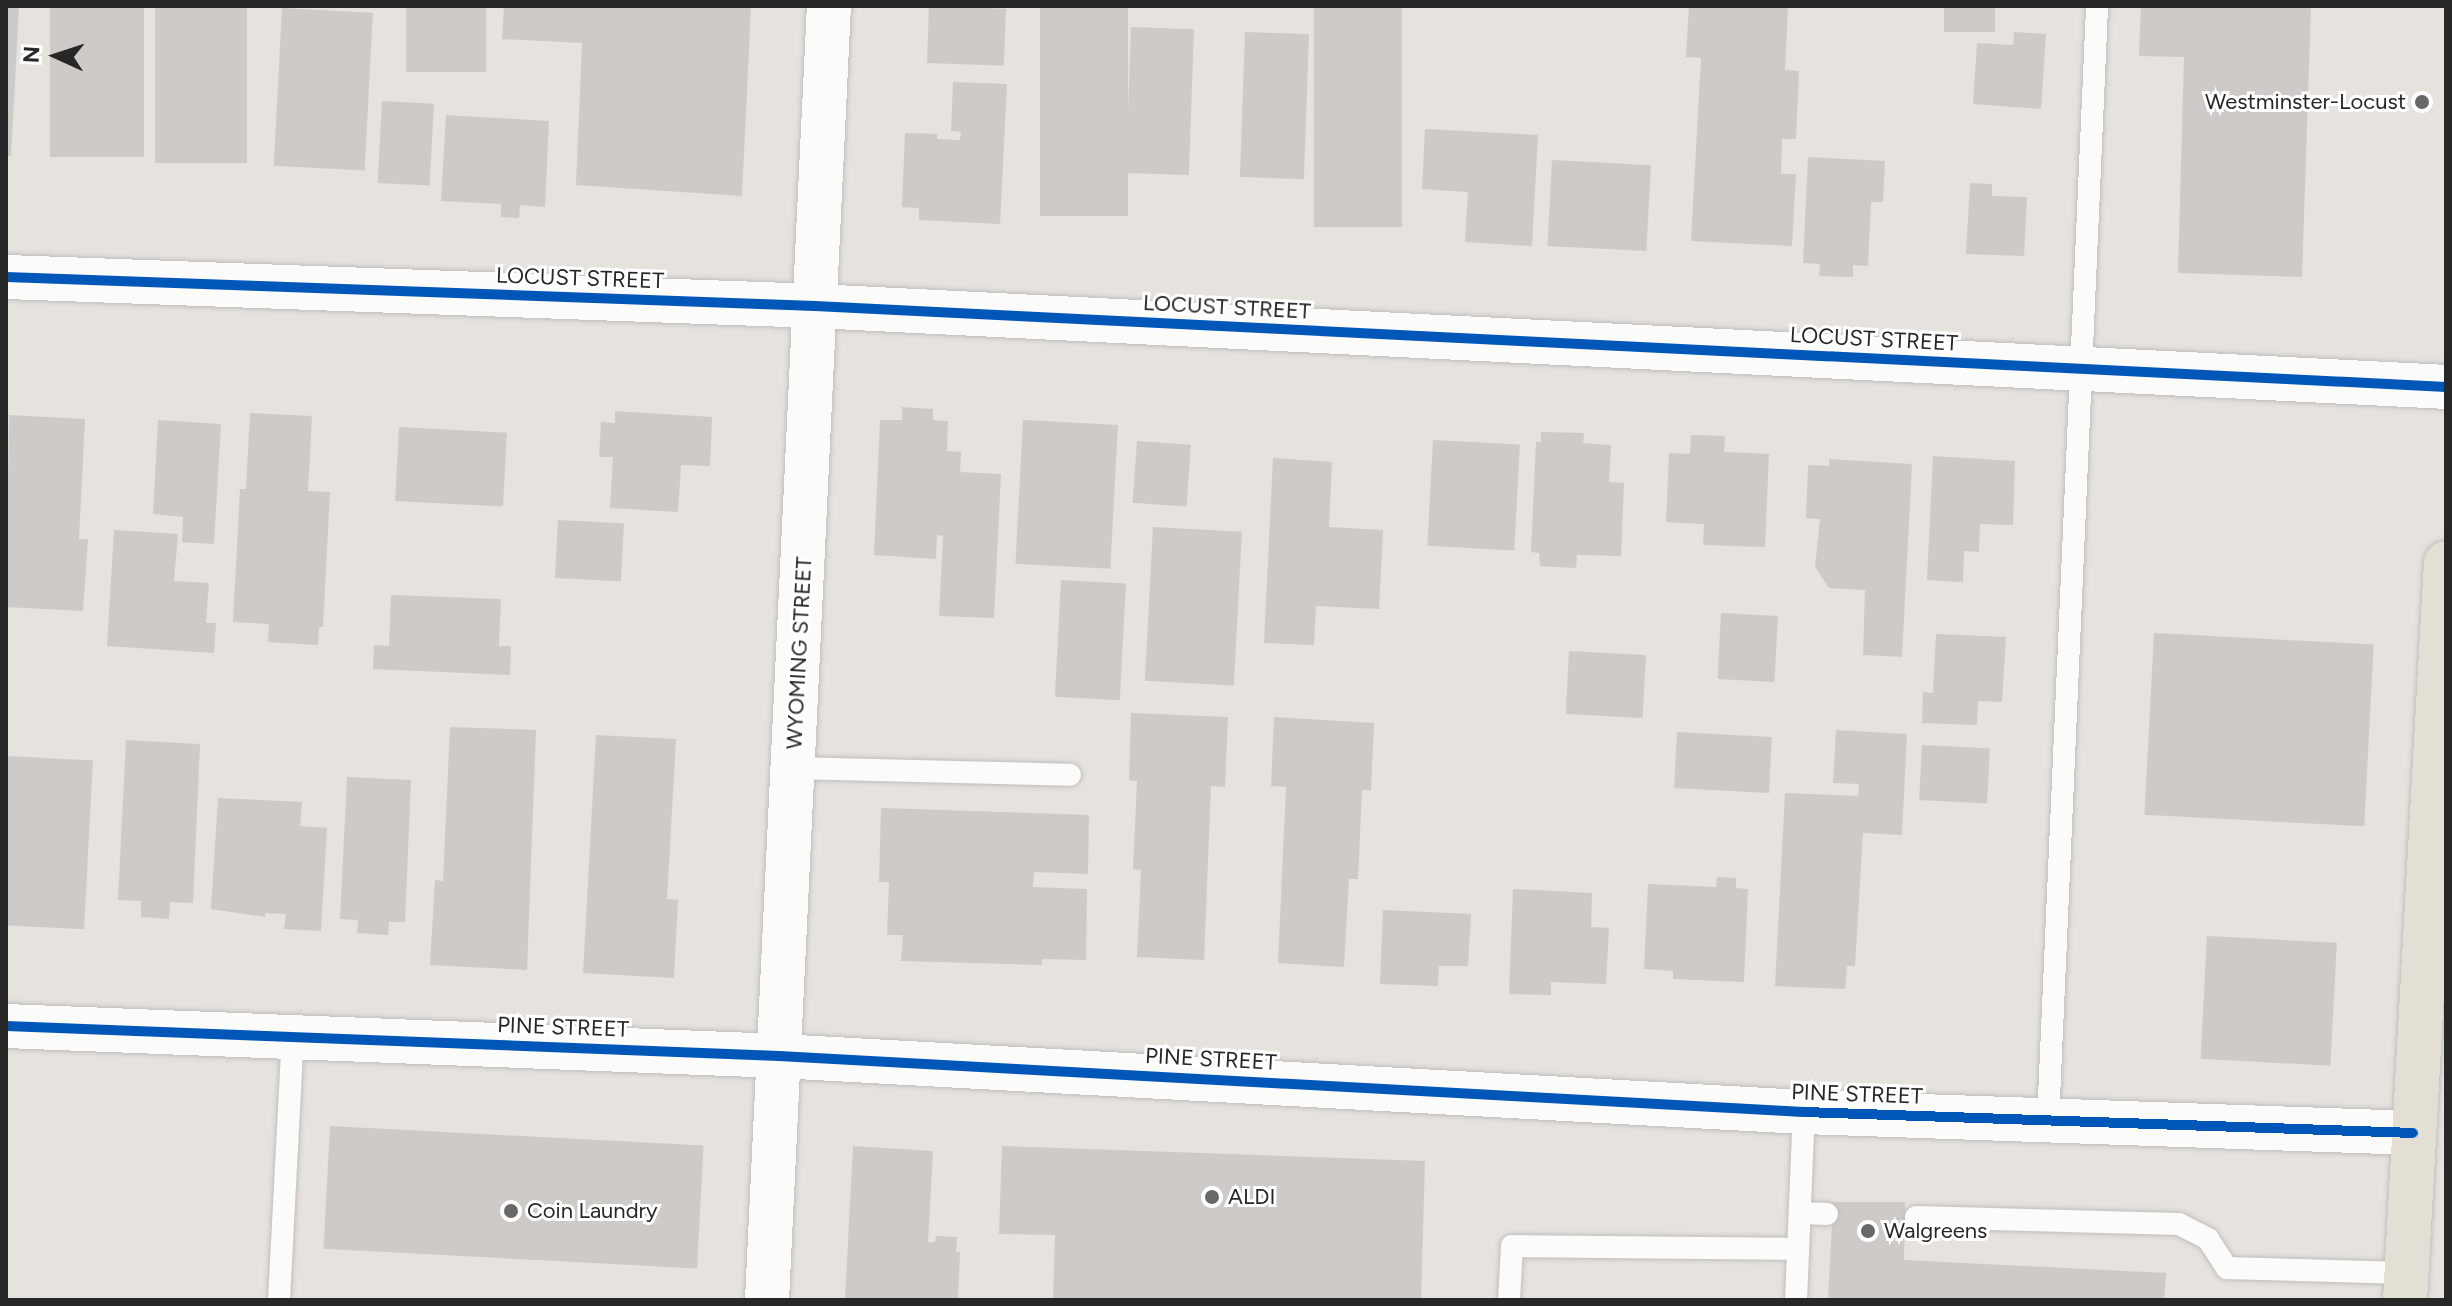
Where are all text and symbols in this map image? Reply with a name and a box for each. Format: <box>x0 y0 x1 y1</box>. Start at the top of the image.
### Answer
north arrow <box>16 16 96 96</box>
text: N <box>18 46 45 64</box>
place label: Westminster-Locust <box>2205 89 2406 115</box>
marker: Westminster-Locust <box>2413 93 2431 111</box>
street label: LOCUST STREET <box>495 262 665 294</box>
street label: LOCUST STREET <box>1142 289 1312 325</box>
street label: LOCUST STREET <box>1789 321 1959 357</box>
street label: WYOMING STREET <box>781 556 817 750</box>
street label: PINE STREET <box>497 1012 629 1042</box>
street label: PINE STREET <box>1144 1042 1278 1076</box>
street label: PINE STREET <box>1791 1079 1923 1109</box>
place label: ALDI <box>1228 1184 1275 1210</box>
marker: ALDI <box>1203 1188 1221 1206</box>
place label: Coin Laundry <box>527 1198 658 1224</box>
marker: Coin Laundry <box>502 1202 520 1220</box>
place label: Walgreens <box>1884 1218 1987 1244</box>
marker: Walgreens <box>1859 1222 1877 1240</box>

